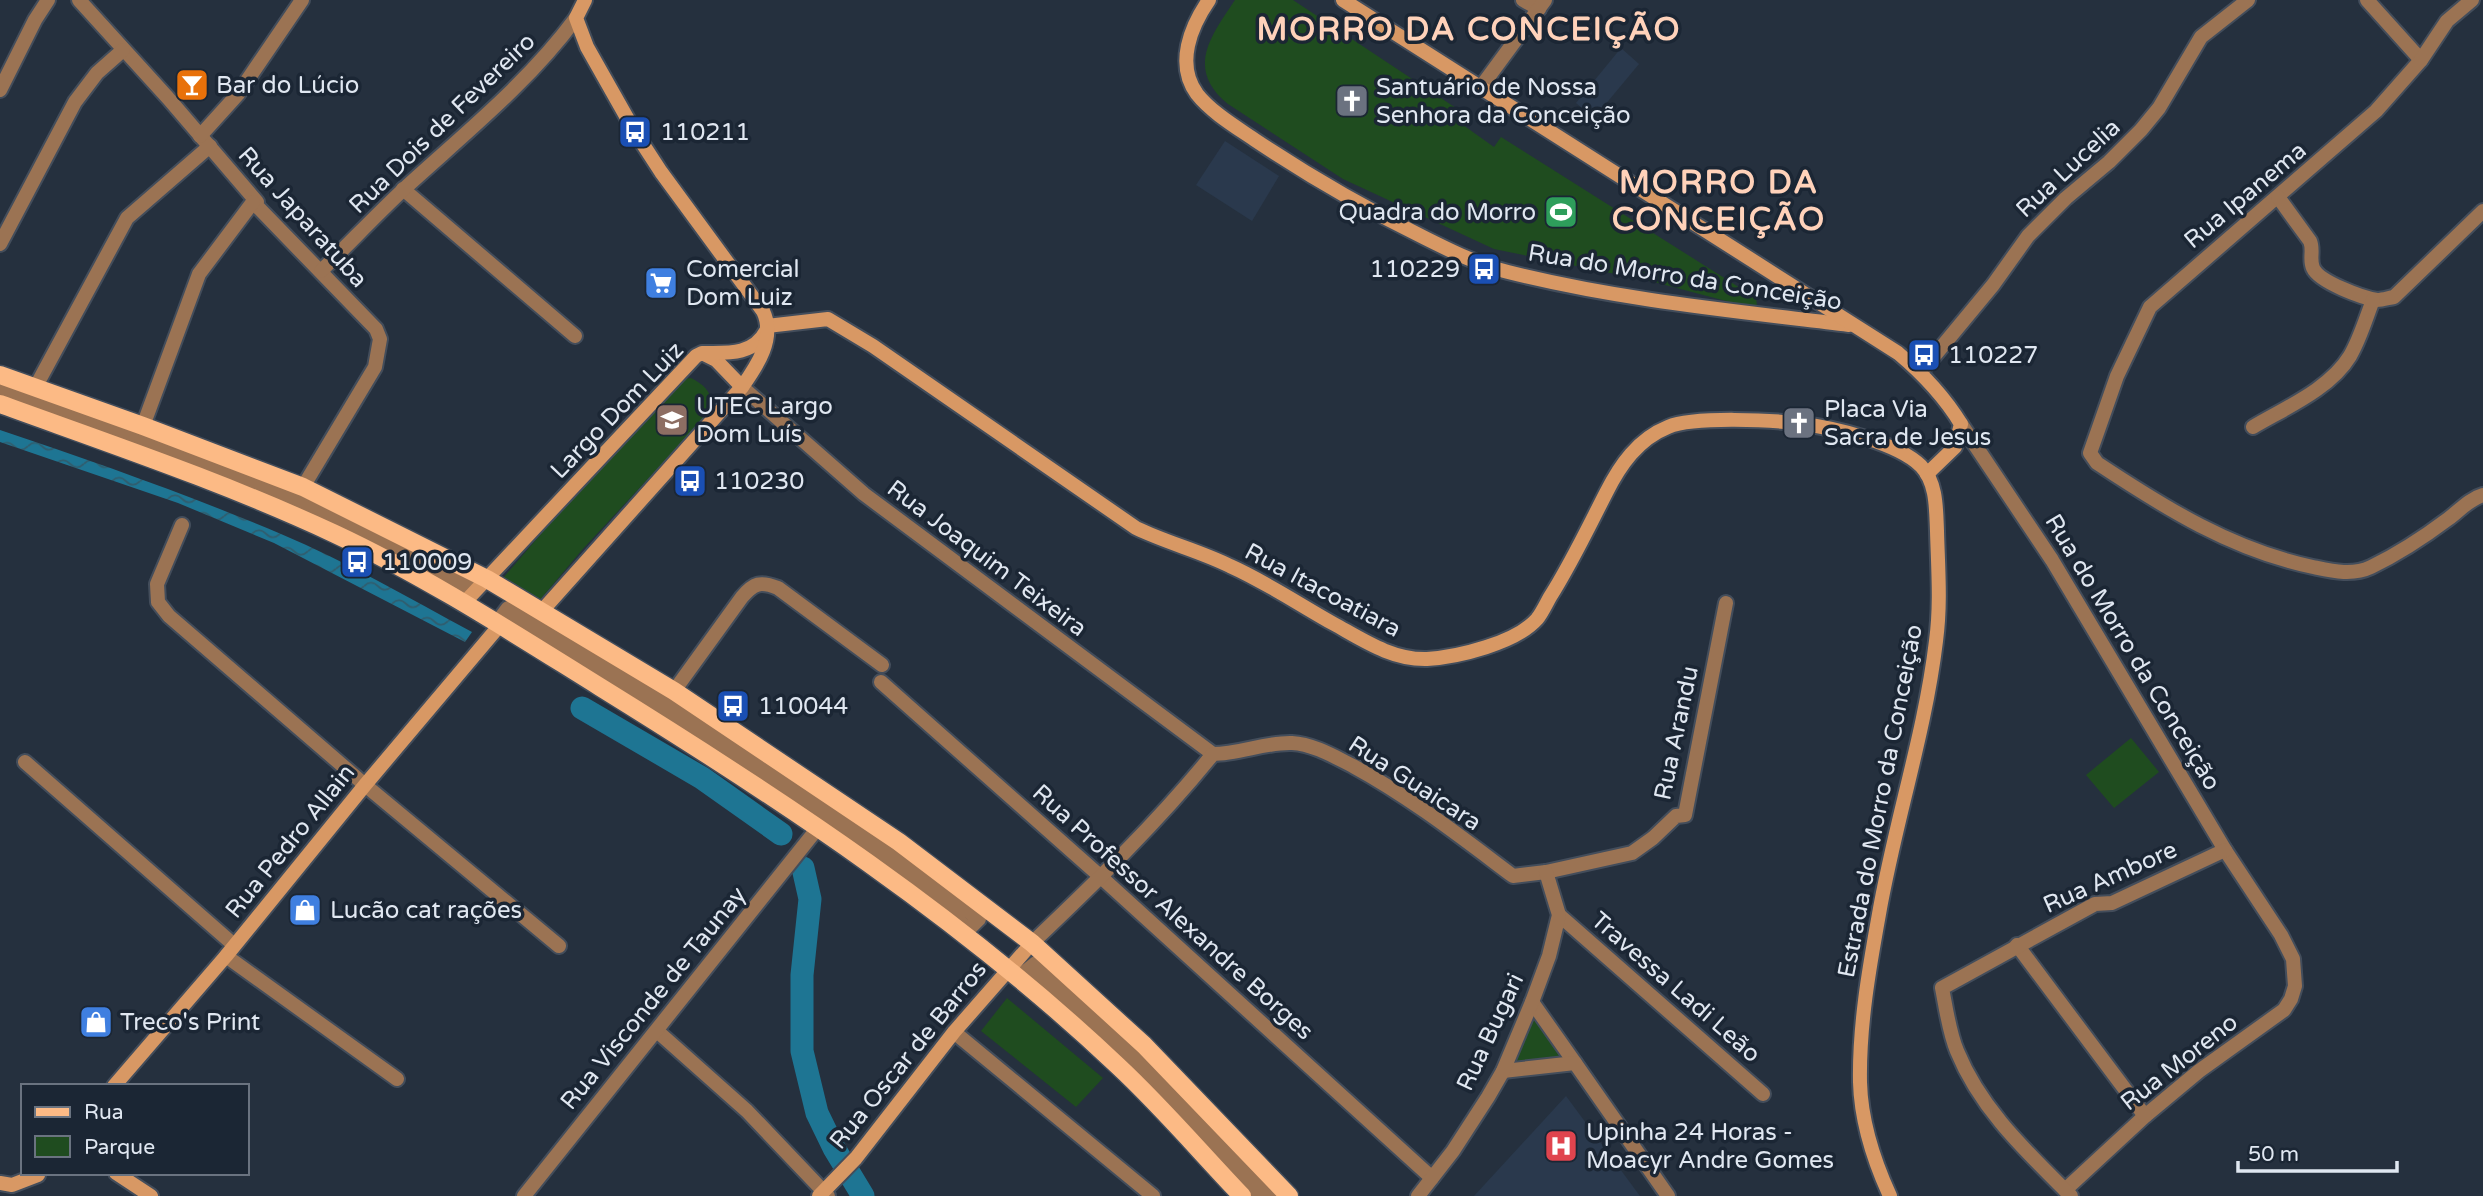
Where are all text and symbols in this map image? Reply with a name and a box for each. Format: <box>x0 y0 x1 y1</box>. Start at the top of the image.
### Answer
district label: MORRO DA CONCEIÇÃO <box>1256 11 1682 49</box>
street label: Rua Dois de Fevereiro <box>343 27 541 220</box>
bar icon: Bar do Lúcio <box>173 66 211 104</box>
place label: Bar do Lúcio <box>216 71 359 100</box>
place label: Santuário de Nossa Senhora da Conceição <box>1376 73 1631 130</box>
church icon: Santuário de Nossa Senhora da Conceição <box>1333 82 1371 120</box>
bus stop icon: 110211 <box>616 113 654 151</box>
street label: Rua Lucelia <box>2010 113 2126 224</box>
place label: 110211 <box>660 118 750 147</box>
street label: Rua Ipanema <box>2178 136 2312 255</box>
street label: Rua Japaratuba <box>232 141 373 294</box>
district label: MORRO DA CONCEIÇÃO <box>1612 164 1826 239</box>
sports icon: Quadra do Morro <box>1542 193 1580 231</box>
place label: Quadra do Morro <box>1339 198 1536 227</box>
street label: Rua do Morro da Conceição <box>1526 238 1844 317</box>
bus stop icon: 110229 <box>1465 250 1503 288</box>
place label: Comercial Dom Luiz <box>686 255 800 312</box>
place label: 110229 <box>1370 255 1460 284</box>
supermarket icon: Comercial Dom Luiz <box>642 264 680 302</box>
street label: Largo Dom Luiz <box>545 336 690 485</box>
bus stop icon: 110227 <box>1905 336 1943 374</box>
place label: 110227 <box>1948 341 2038 370</box>
place label: UTEC Largo Dom Luís <box>696 392 833 449</box>
place label: Placa Via Sacra de Jesus <box>1824 395 1991 452</box>
school or university icon: UTEC Largo Dom Luís <box>653 401 691 439</box>
church icon: Placa Via Sacra de Jesus <box>1780 404 1818 442</box>
bus stop icon: 110230 <box>671 462 709 500</box>
place label: 110230 <box>714 467 804 496</box>
street label: Rua Joaquim Teixeira <box>881 474 1092 643</box>
street label: Rua do Morro da Conceição <box>2038 509 2227 796</box>
street label: Rua Itacoatiara <box>1240 537 1406 644</box>
bus stop icon: 110009 <box>338 543 376 581</box>
place label: 110009 <box>382 548 472 577</box>
street label: Estrada do Morro da Conceição <box>1832 622 1929 980</box>
street label: Rua Arandu <box>1648 663 1705 803</box>
bus stop icon: 110044 <box>714 687 752 725</box>
place label: 110044 <box>758 692 848 721</box>
street label: Rua Guaicara <box>1343 730 1487 837</box>
street label: Rua Pedro Allain <box>220 759 361 924</box>
street label: Rua Professor Alexandre Borges <box>1026 778 1319 1046</box>
street label: Rua Ambore <box>2039 835 2182 920</box>
street label: Rua Visconde de Taunay <box>554 881 752 1116</box>
shop icon: Lucão cat rações <box>286 891 324 929</box>
place label: Lucão cat rações <box>330 896 522 925</box>
street label: Travessa Ladi Leão <box>1585 906 1766 1069</box>
street label: Rua Oscar de Barros <box>824 956 993 1155</box>
street label: Rua Bugari <box>1451 969 1530 1096</box>
shop icon: Treco's Print <box>77 1003 115 1041</box>
place label: Treco's Print <box>120 1008 260 1037</box>
street label: Rua Moreno <box>2115 1008 2244 1117</box>
legend <box>21 1084 248 1175</box>
text: Rua <box>84 1100 124 1125</box>
place label: Upinha 24 Horas - Moacyr Andre Gomes <box>1586 1118 1834 1175</box>
hospital icon: Upinha 24 Horas - Moacyr Andre Gomes <box>1542 1127 1580 1165</box>
scale bar <box>2238 1130 2397 1174</box>
text: Parque <box>84 1135 155 1160</box>
text: 50 m <box>2248 1142 2299 1167</box>

